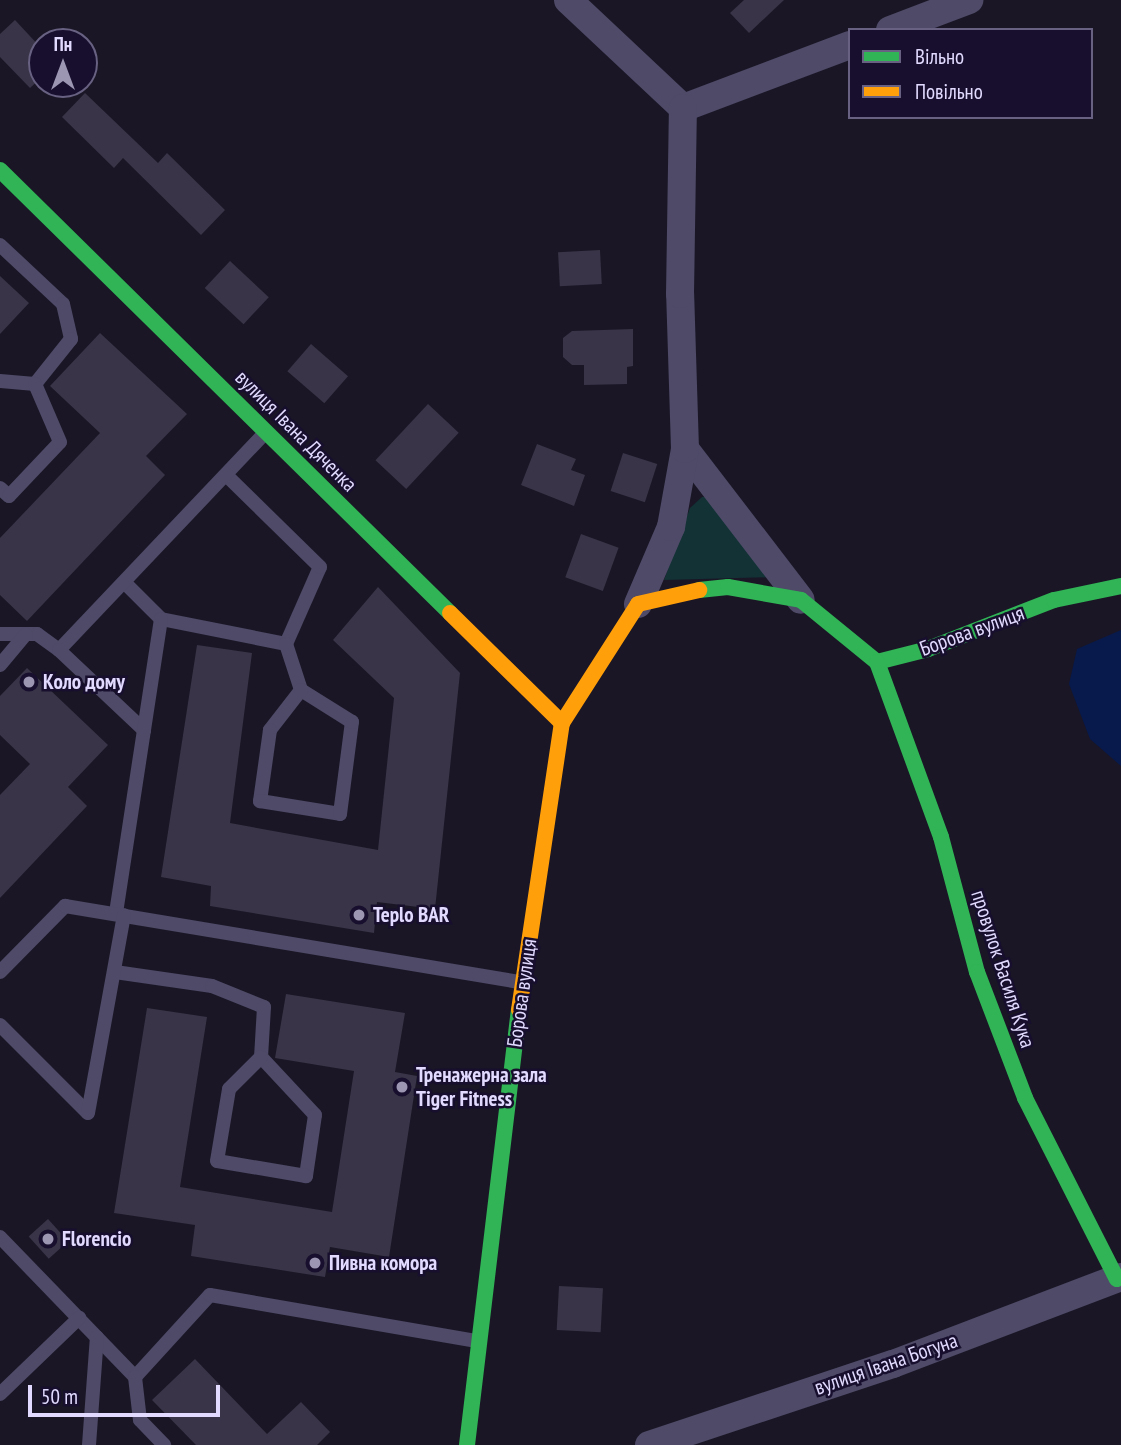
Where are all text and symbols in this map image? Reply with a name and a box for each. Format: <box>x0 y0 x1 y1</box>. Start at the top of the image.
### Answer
north arrow <box>28 28 98 98</box>
legend <box>848 28 1093 119</box>
text: Пн <box>54 32 72 56</box>
text: Вільно <box>915 43 964 70</box>
text: Повільно <box>915 78 983 105</box>
street label: вулиця Івана Дяченка <box>230 365 362 497</box>
street label: Борова вулиця <box>916 600 1028 662</box>
place label: Коло дому <box>43 669 125 695</box>
marker: Коло дому <box>21 674 37 690</box>
street label: провулок Василя Кука <box>966 887 1040 1051</box>
place label: Teplo BAR <box>373 902 449 928</box>
marker: Teplo BAR <box>351 907 367 923</box>
street label: Борова вулиця <box>502 937 542 1049</box>
place label: Тренажерна зала Tiger Fitness <box>416 1062 547 1112</box>
marker: Тренажерна зала Tiger Fitness <box>394 1079 410 1095</box>
place label: Florencio <box>62 1226 131 1252</box>
marker: Florencio <box>40 1231 56 1247</box>
place label: Пивна комора <box>329 1250 437 1276</box>
marker: Пивна комора <box>307 1255 323 1271</box>
street label: вулиця Івана Богуна <box>811 1328 961 1400</box>
scale bar <box>32 1372 224 1416</box>
text: 50 m <box>41 1383 78 1410</box>

